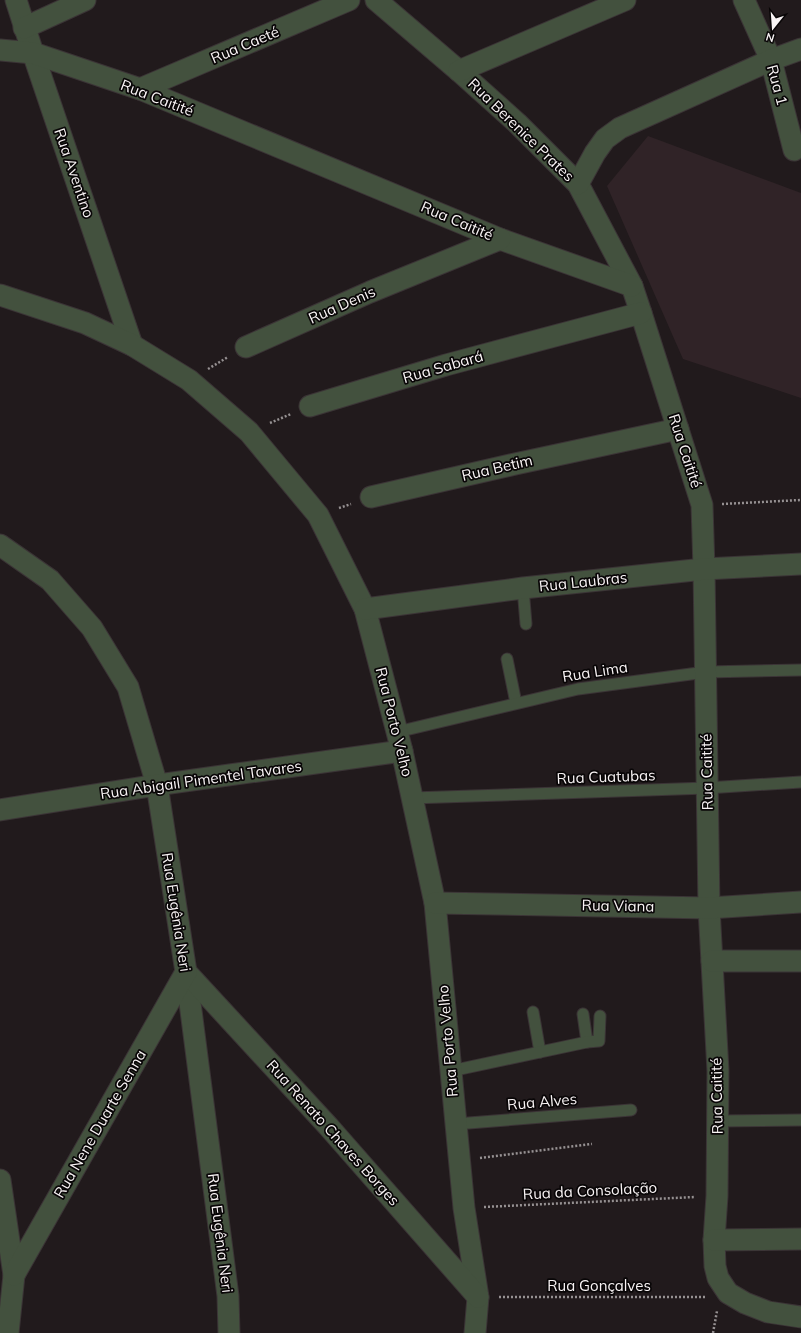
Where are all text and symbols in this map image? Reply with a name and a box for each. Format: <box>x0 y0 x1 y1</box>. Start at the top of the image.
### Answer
north arrow <box>753 8 793 48</box>
street label: Rua Caeté <box>208 22 282 67</box>
text: N <box>764 30 776 45</box>
street label: Rua 1 <box>763 63 792 107</box>
street label: Rua Berenice Prates <box>464 74 578 185</box>
street label: Rua Caitité <box>118 75 196 120</box>
street label: Rua Aventino <box>50 126 99 220</box>
street label: Rua Caitité <box>418 197 496 244</box>
street label: Rua Denis <box>305 281 378 328</box>
street label: Rua Sabará <box>400 346 485 387</box>
street label: Rua Caitité <box>665 411 706 490</box>
street label: Rua Betim <box>460 450 534 485</box>
street label: Rua Laubras <box>538 567 628 596</box>
street label: Rua Lima <box>561 657 629 686</box>
street label: Rua Porto Velho <box>372 665 417 779</box>
street label: Rua Caitité <box>696 733 717 811</box>
street label: Rua Abigail Pimentel Tavares <box>99 756 303 803</box>
street label: Rua Cuatubas <box>556 765 656 788</box>
street label: Rua Eugênia Neri <box>158 851 195 973</box>
street label: Rua Viana <box>581 895 655 916</box>
street label: Rua Porto Velho <box>433 984 462 1098</box>
street label: Rua Nene Duarte Senna <box>49 1046 150 1201</box>
street label: Rua Renato Chaves Borges <box>263 1056 404 1210</box>
street label: Rua Caitité <box>706 1057 727 1135</box>
street label: Rua Alves <box>506 1089 578 1114</box>
street label: Rua Eugênia Neri <box>204 1172 237 1294</box>
street label: Rua da Consolação <box>522 1177 658 1204</box>
street label: Rua Gonçalves <box>547 1276 651 1295</box>

